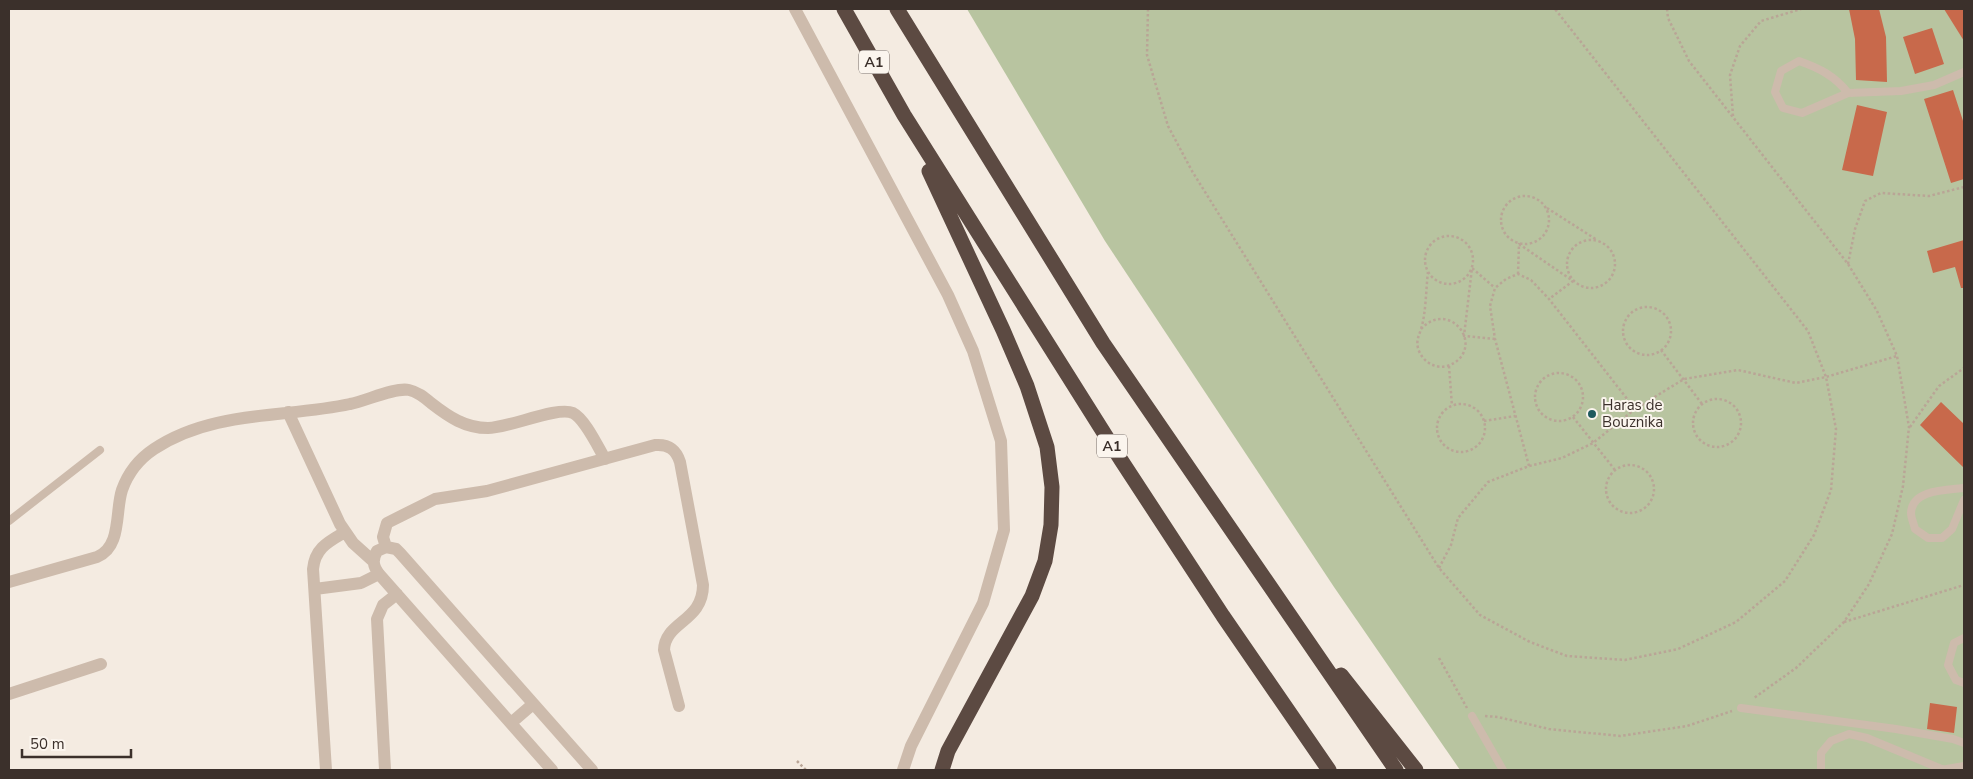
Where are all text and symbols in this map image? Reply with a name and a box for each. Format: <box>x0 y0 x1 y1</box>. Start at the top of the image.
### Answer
road number: A1 <box>859 51 889 74</box>
place label: Haras de Bouznika <box>1602 395 1663 432</box>
marker: Haras de Bouznika <box>1586 408 1598 420</box>
road number: A1 <box>1097 434 1127 458</box>
scale bar <box>22 726 131 758</box>
text: 50 m <box>30 734 65 754</box>

